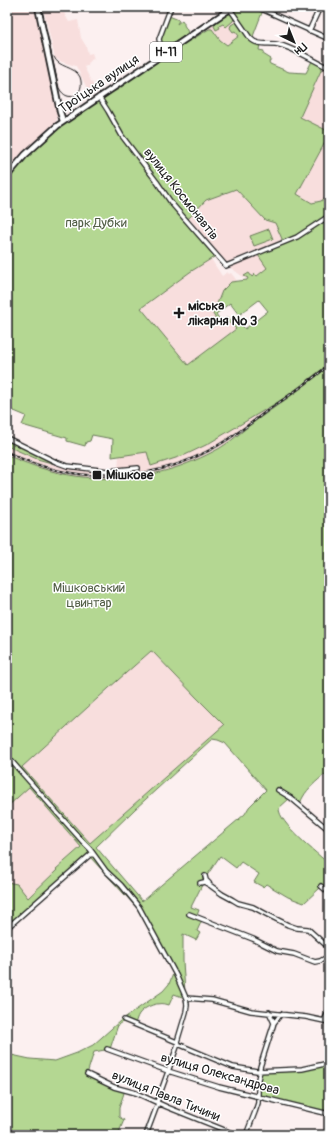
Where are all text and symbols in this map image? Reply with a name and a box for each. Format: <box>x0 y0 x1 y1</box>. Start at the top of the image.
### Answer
north arrow <box>274 22 314 62</box>
text: Пн <box>291 40 309 58</box>
road number: Н-11 <box>150 42 182 62</box>
street label: Троїцька вулиця <box>56 51 142 117</box>
street label: вулиця Космонавтів <box>140 145 222 243</box>
park label: парк Дубки <box>65 215 127 231</box>
place label: міська лікарня № 3 <box>187 298 257 329</box>
marker: міська лікарня № 3 <box>173 307 185 319</box>
place label: Мішкове <box>106 467 154 483</box>
marker: Мішкове <box>91 469 103 481</box>
park label: Мішковський цвинтар <box>53 580 125 611</box>
street label: вулиця Олександрова <box>159 1049 281 1099</box>
street label: вулиця Павла Тичини <box>110 1067 223 1125</box>

